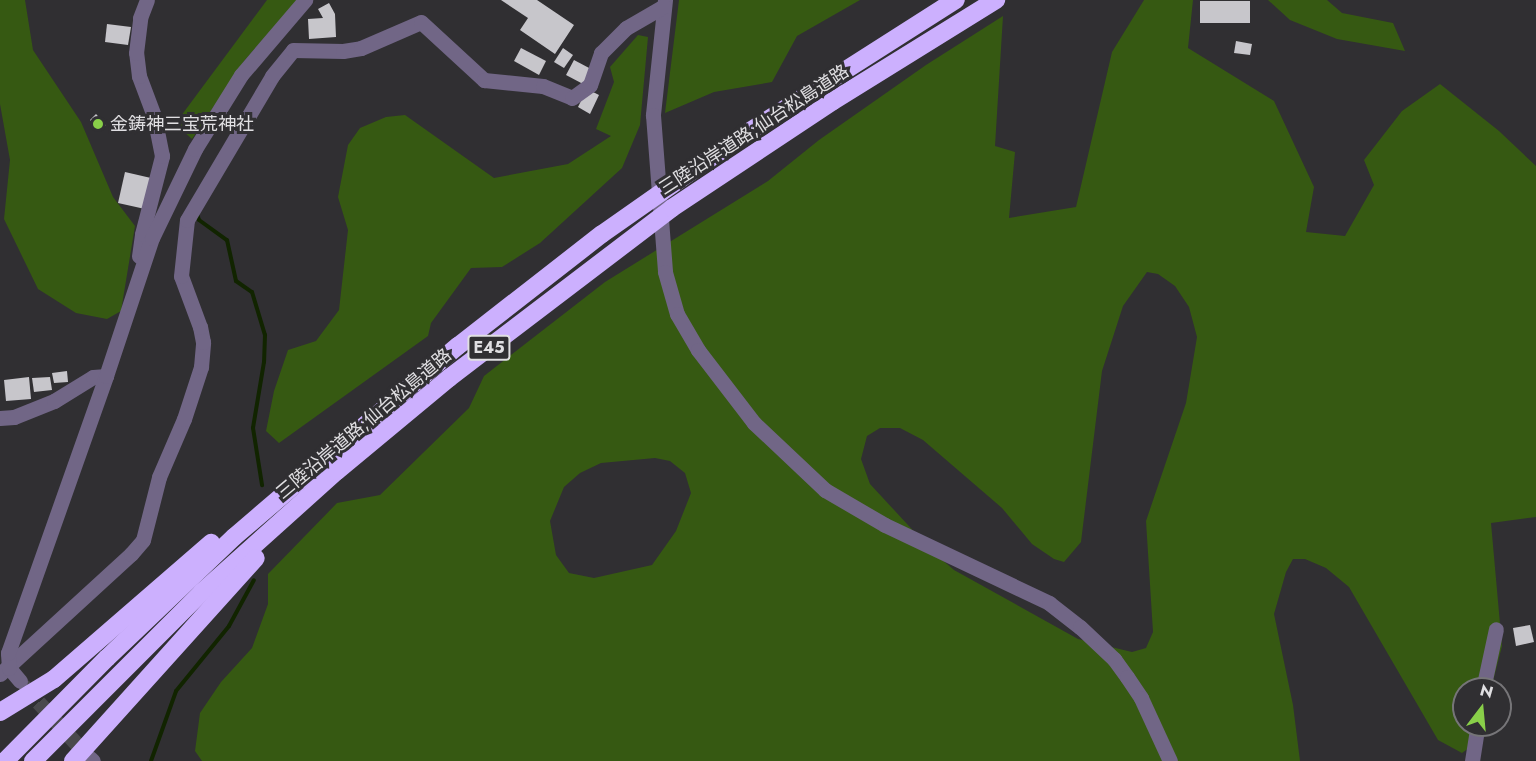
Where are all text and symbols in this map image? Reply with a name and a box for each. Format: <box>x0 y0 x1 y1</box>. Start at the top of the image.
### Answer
street label: 三陸沿岸道路;仙台松島道路 <box>655 61 853 199</box>
place label: 金鋳神三宝荒神社 <box>110 113 254 135</box>
marker: 金鋳神三宝荒神社 <box>91 117 105 131</box>
road number: E45 <box>466 335 512 361</box>
street label: 三陸沿岸道路;仙台松島道路 <box>272 344 456 504</box>
north arrow <box>1452 677 1512 737</box>
text: N <box>1477 678 1496 704</box>

